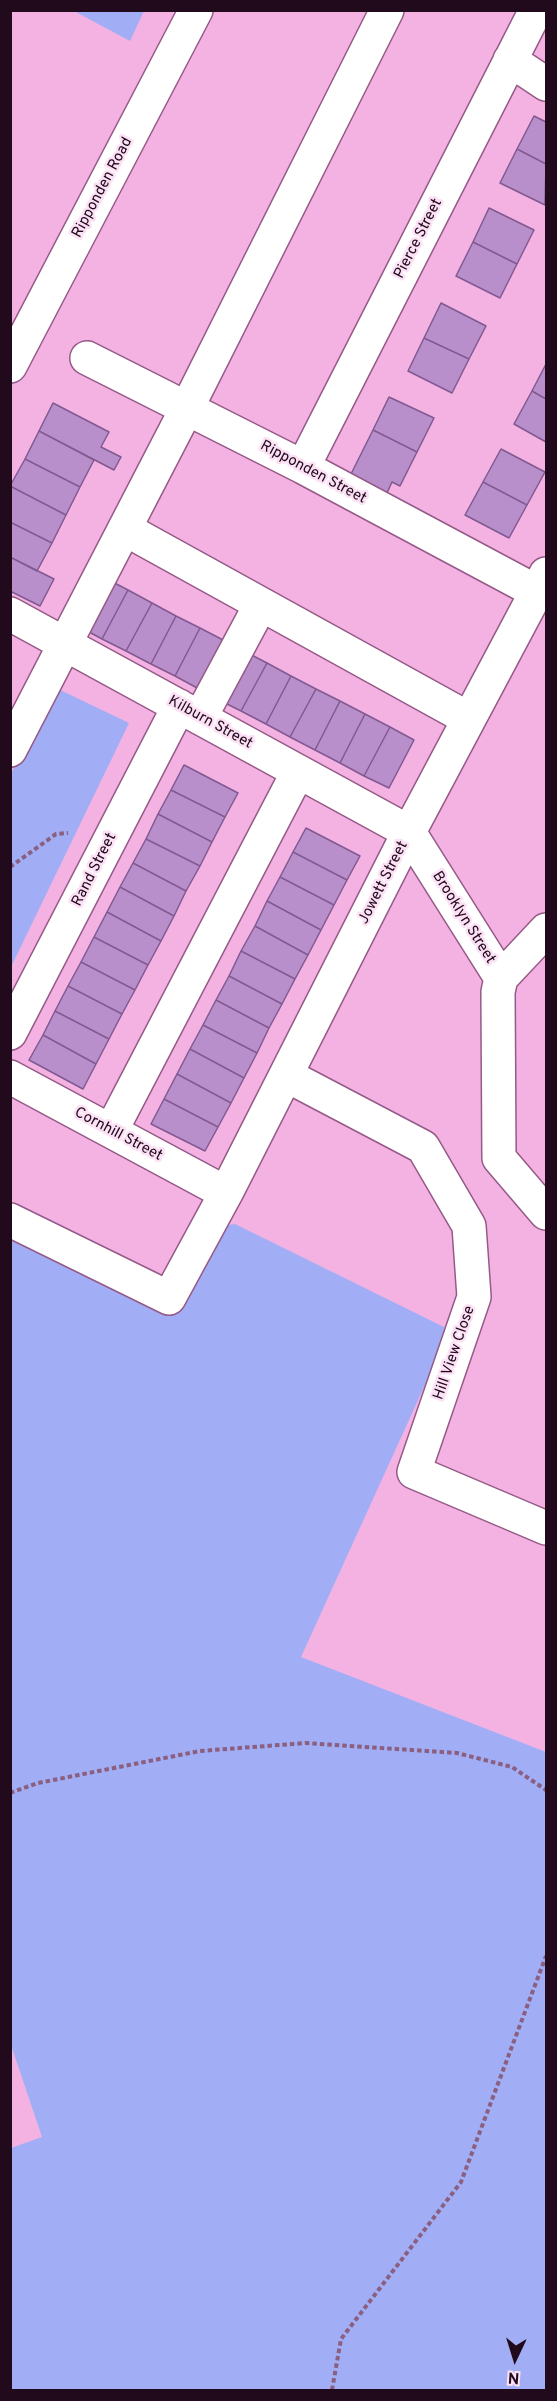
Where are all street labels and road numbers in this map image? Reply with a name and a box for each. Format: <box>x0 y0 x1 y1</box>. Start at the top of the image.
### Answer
street label: Ripponden Road <box>69 135 137 241</box>
street label: Pierce Street <box>391 196 447 282</box>
street label: Ripponden Street <box>257 437 369 509</box>
street label: Kilburn Street <box>165 692 255 754</box>
street label: Rand Street <box>69 830 121 910</box>
street label: Jowett Street <box>355 838 413 928</box>
street label: Brooklyn Street <box>427 868 499 968</box>
street label: Cornhill Street <box>71 1104 165 1166</box>
street label: Hill View Close <box>430 1304 480 1402</box>

